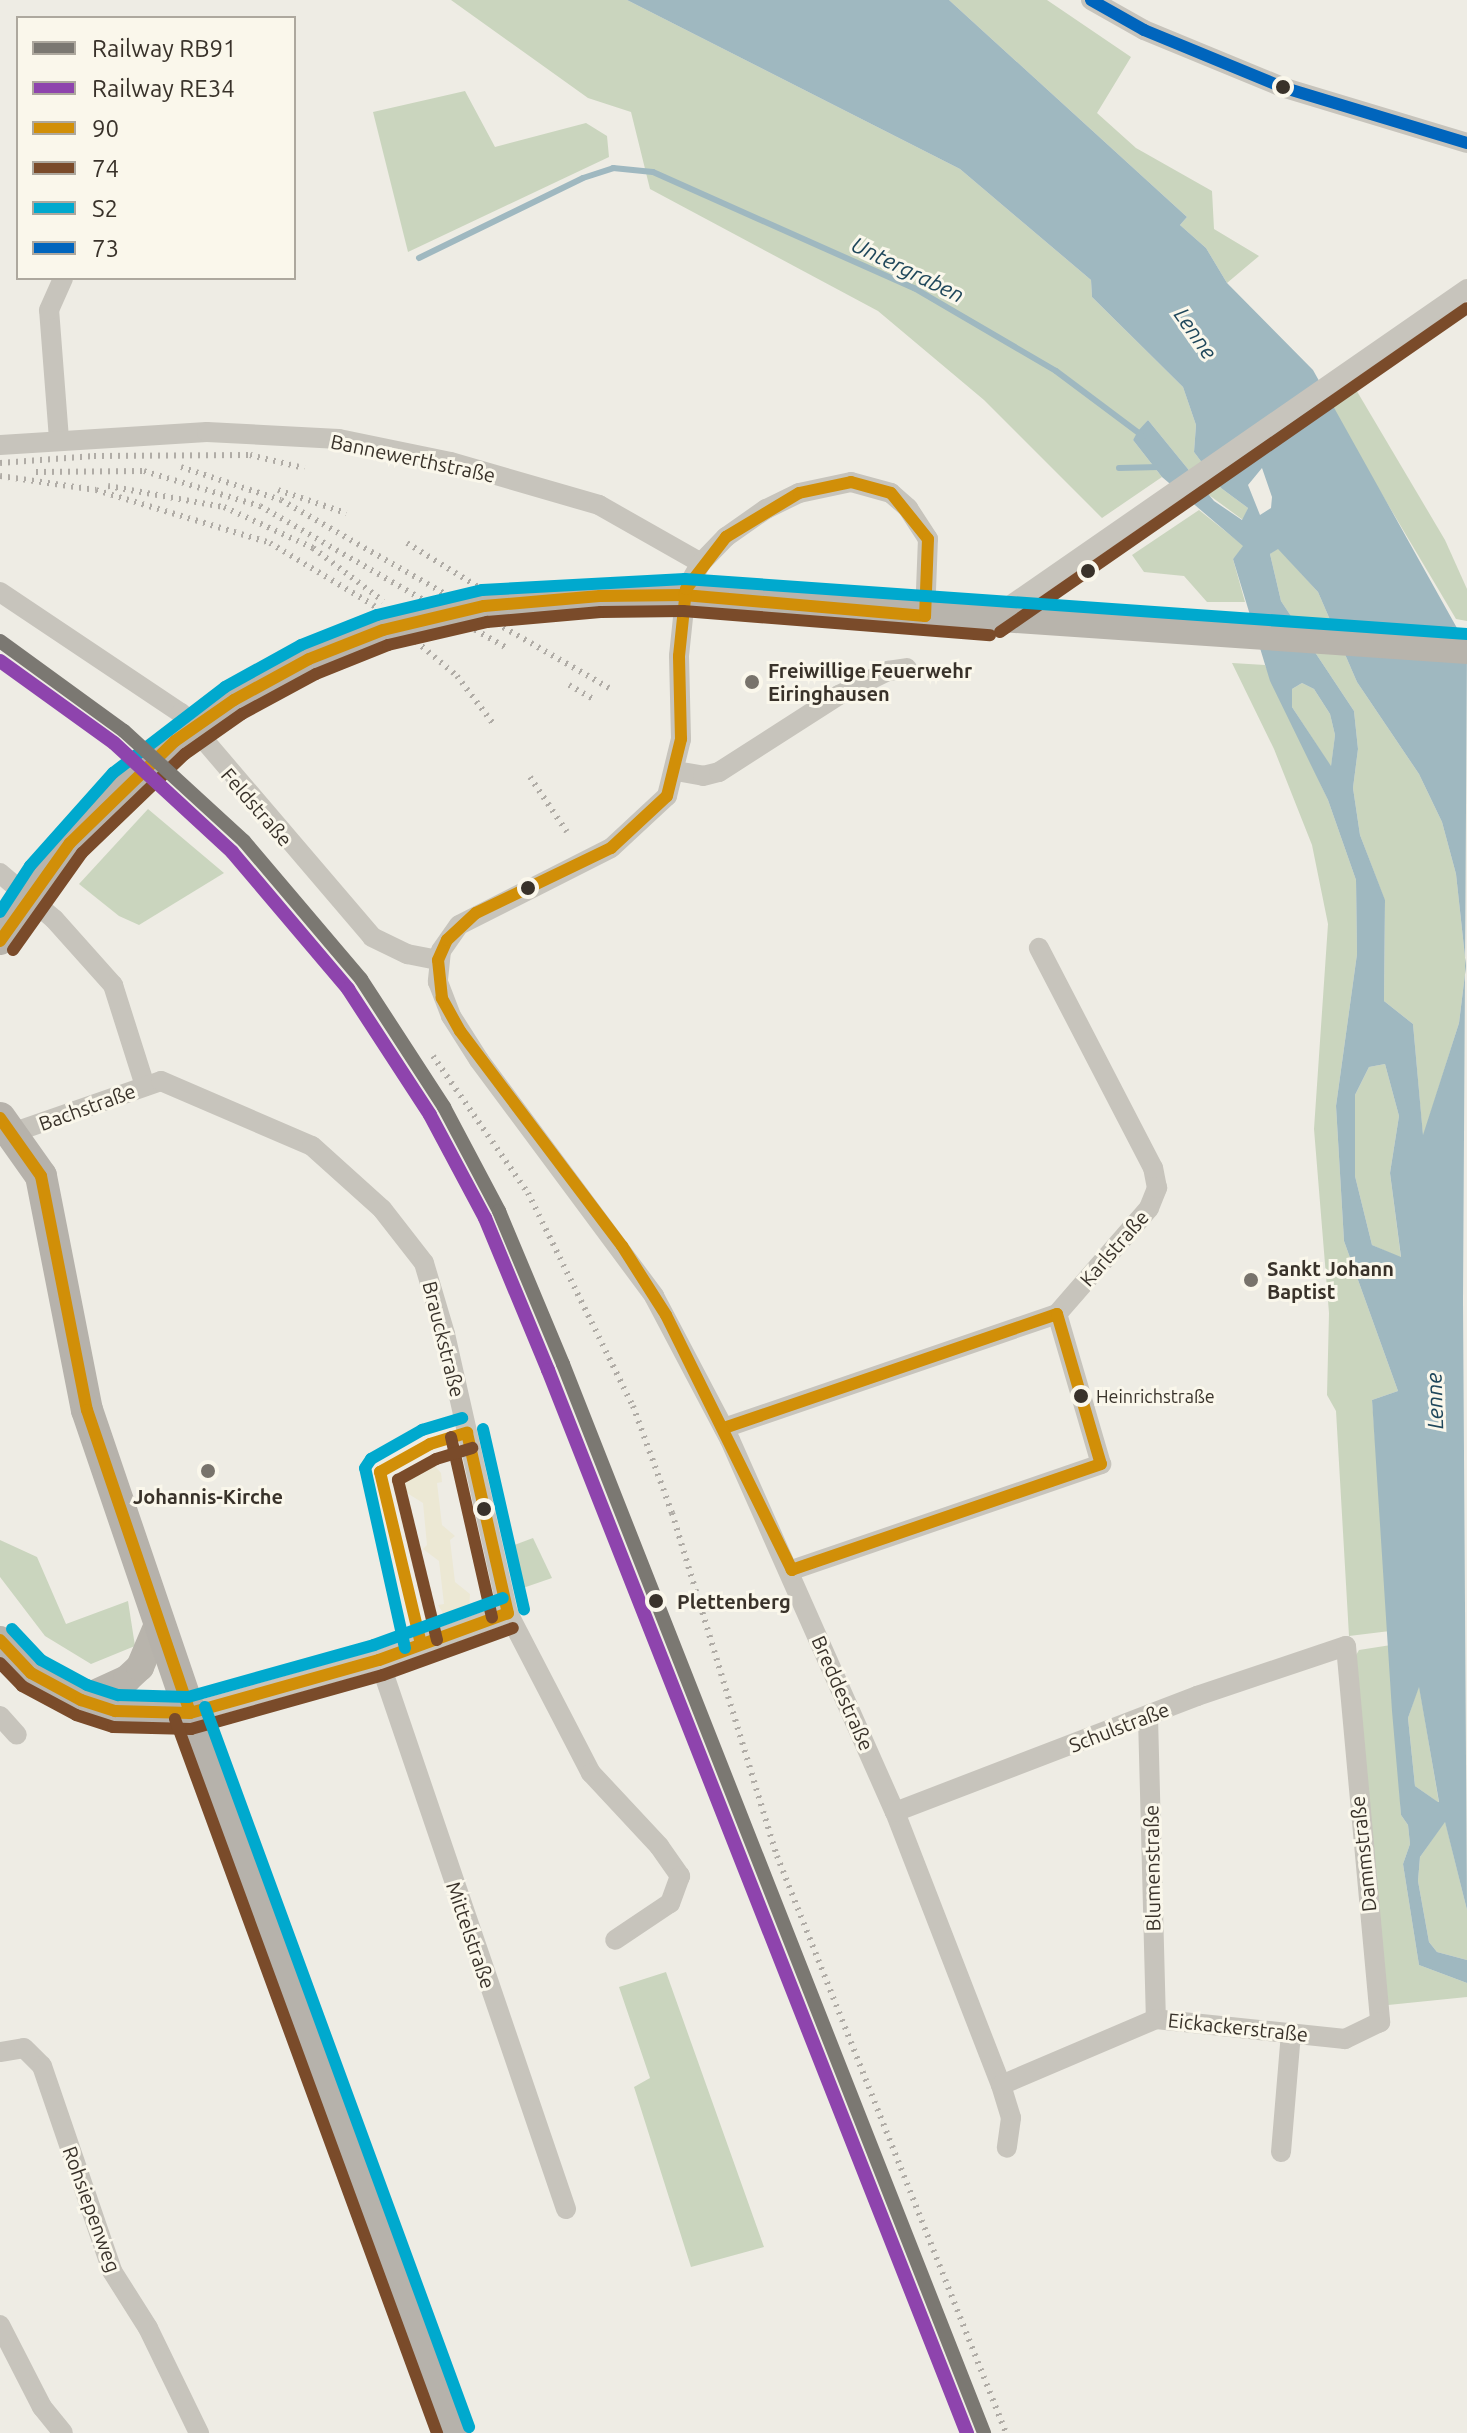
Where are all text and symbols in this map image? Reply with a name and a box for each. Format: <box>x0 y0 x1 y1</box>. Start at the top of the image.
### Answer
legend <box>16 16 296 280</box>
text: Railway RB91 <box>92 35 237 62</box>
text: Railway RE34 <box>92 75 235 102</box>
unlabelled marker <box>1275 79 1291 95</box>
text: 90 <box>92 115 119 142</box>
text: 74 <box>92 155 119 182</box>
text: S2 <box>92 195 118 222</box>
water label: Untergraben <box>847 230 969 308</box>
text: 73 <box>92 235 119 262</box>
water label: Lenne <box>1169 302 1223 364</box>
street label: Bannewerthstraße <box>328 429 498 487</box>
unlabelled marker <box>1080 563 1096 579</box>
place label: Freiwillige Feuerwehr Eiringhausen <box>768 658 972 705</box>
marker: Freiwillige Feuerwehr Eiringhausen <box>743 673 761 691</box>
street label: Feldstraße <box>216 763 298 851</box>
unlabelled marker <box>520 880 536 896</box>
street label: Bachstraße <box>35 1078 139 1136</box>
street label: Karlstraße <box>1075 1205 1153 1291</box>
place label: Sankt Johann Baptist <box>1267 1256 1394 1303</box>
marker: Sankt Johann Baptist <box>1242 1271 1260 1289</box>
street label: Brauckstraße <box>418 1278 470 1400</box>
water label: Lenne <box>1420 1372 1448 1430</box>
place label: Heinrichstraße <box>1096 1385 1215 1407</box>
marker: Heinrichstraße <box>1073 1388 1089 1404</box>
marker: Johannis-Kirche <box>199 1462 217 1480</box>
place label: Johannis-Kirche <box>133 1484 283 1508</box>
unlabelled marker <box>476 1501 492 1517</box>
marker: Plettenberg <box>642 1587 670 1615</box>
place label: Plettenberg <box>677 1589 791 1613</box>
street label: Breddestraße <box>807 1632 879 1754</box>
street label: Schulstraße <box>1066 1697 1172 1757</box>
street label: Dammstraße <box>1345 1795 1381 1913</box>
street label: Blumenstraße <box>1139 1805 1165 1931</box>
street label: Mittelstraße <box>441 1878 501 1992</box>
street label: Eickackerstraße <box>1167 2008 1309 2046</box>
street label: Rohsiepenweg <box>58 2143 126 2275</box>

